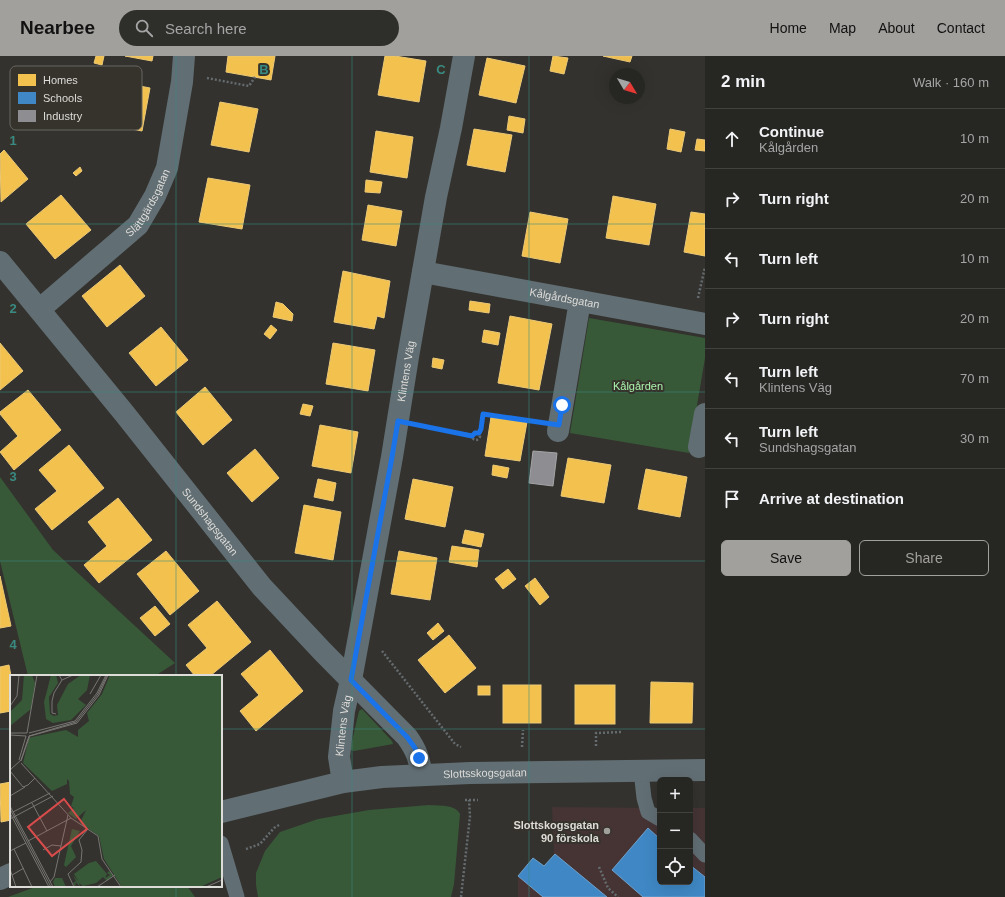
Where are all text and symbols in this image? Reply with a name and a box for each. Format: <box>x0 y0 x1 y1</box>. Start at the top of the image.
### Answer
search box <box>119 10 399 46</box>
text: Nearbee <box>20 17 95 38</box>
icon: search <box>133 17 155 39</box>
text: Search here <box>165 20 247 37</box>
text: Home <box>770 20 807 36</box>
text: Map <box>829 20 856 36</box>
text: About <box>878 20 915 36</box>
text: Contact <box>937 20 985 36</box>
text: B <box>259 62 269 77</box>
text: C <box>436 62 446 77</box>
legend <box>10 66 142 130</box>
north arrow <box>609 68 645 104</box>
text: 2 min <box>721 72 765 91</box>
text: Homes <box>43 74 78 86</box>
text: Walk · 160 m <box>913 75 989 90</box>
text: Schools <box>43 92 83 104</box>
text: Industry <box>43 110 83 122</box>
text: Continue <box>759 123 824 140</box>
icon: ahead <box>721 128 743 150</box>
text: 10 m <box>960 131 989 146</box>
text: 1 <box>9 133 17 148</box>
text: Kålgården <box>759 140 818 155</box>
street label: Slättgärdsgatan <box>123 167 172 239</box>
icon: right <box>721 188 743 210</box>
text: Turn right <box>759 190 829 207</box>
text: 20 m <box>960 191 989 206</box>
icon: left <box>721 248 743 270</box>
text: Turn left <box>759 250 818 267</box>
text: 10 m <box>960 251 989 266</box>
street label: Kålgårdsgatan <box>529 286 601 310</box>
text: 2 <box>9 301 17 316</box>
icon: right <box>721 308 743 330</box>
text: Turn right <box>759 310 829 327</box>
text: 20 m <box>960 311 989 326</box>
street label: Klintens Väg <box>395 340 417 403</box>
text: Turn left <box>759 363 818 380</box>
icon: left <box>721 368 743 390</box>
text: 70 m <box>960 371 989 386</box>
park label: Kålgården <box>613 380 663 392</box>
text: Klintens Väg <box>759 380 832 395</box>
route start <box>553 396 571 414</box>
text: Turn left <box>759 423 818 440</box>
icon: left <box>721 428 743 450</box>
text: 30 m <box>960 431 989 446</box>
text: Sundshagsgatan <box>759 440 857 455</box>
text: 3 <box>9 469 17 484</box>
street label: Sundshagsgatan <box>180 485 241 558</box>
icon: arrive <box>721 488 743 510</box>
text: Arrive at destination <box>759 490 904 507</box>
button: Save <box>721 540 851 576</box>
button: Share <box>859 540 989 576</box>
text: 4 <box>9 637 17 652</box>
inset map <box>10 675 222 887</box>
street label: Klintens Väg <box>333 694 353 757</box>
route end <box>410 749 428 767</box>
street label: Slottsskogsgatan <box>443 766 527 780</box>
map controls <box>657 777 693 885</box>
button: + <box>657 777 693 813</box>
button: − <box>657 813 693 849</box>
place label: Slottskogsgatan 90 förskola <box>513 819 600 844</box>
marker: Slottskogsgatan 90 förskola <box>602 826 612 836</box>
button: locate <box>657 849 693 885</box>

